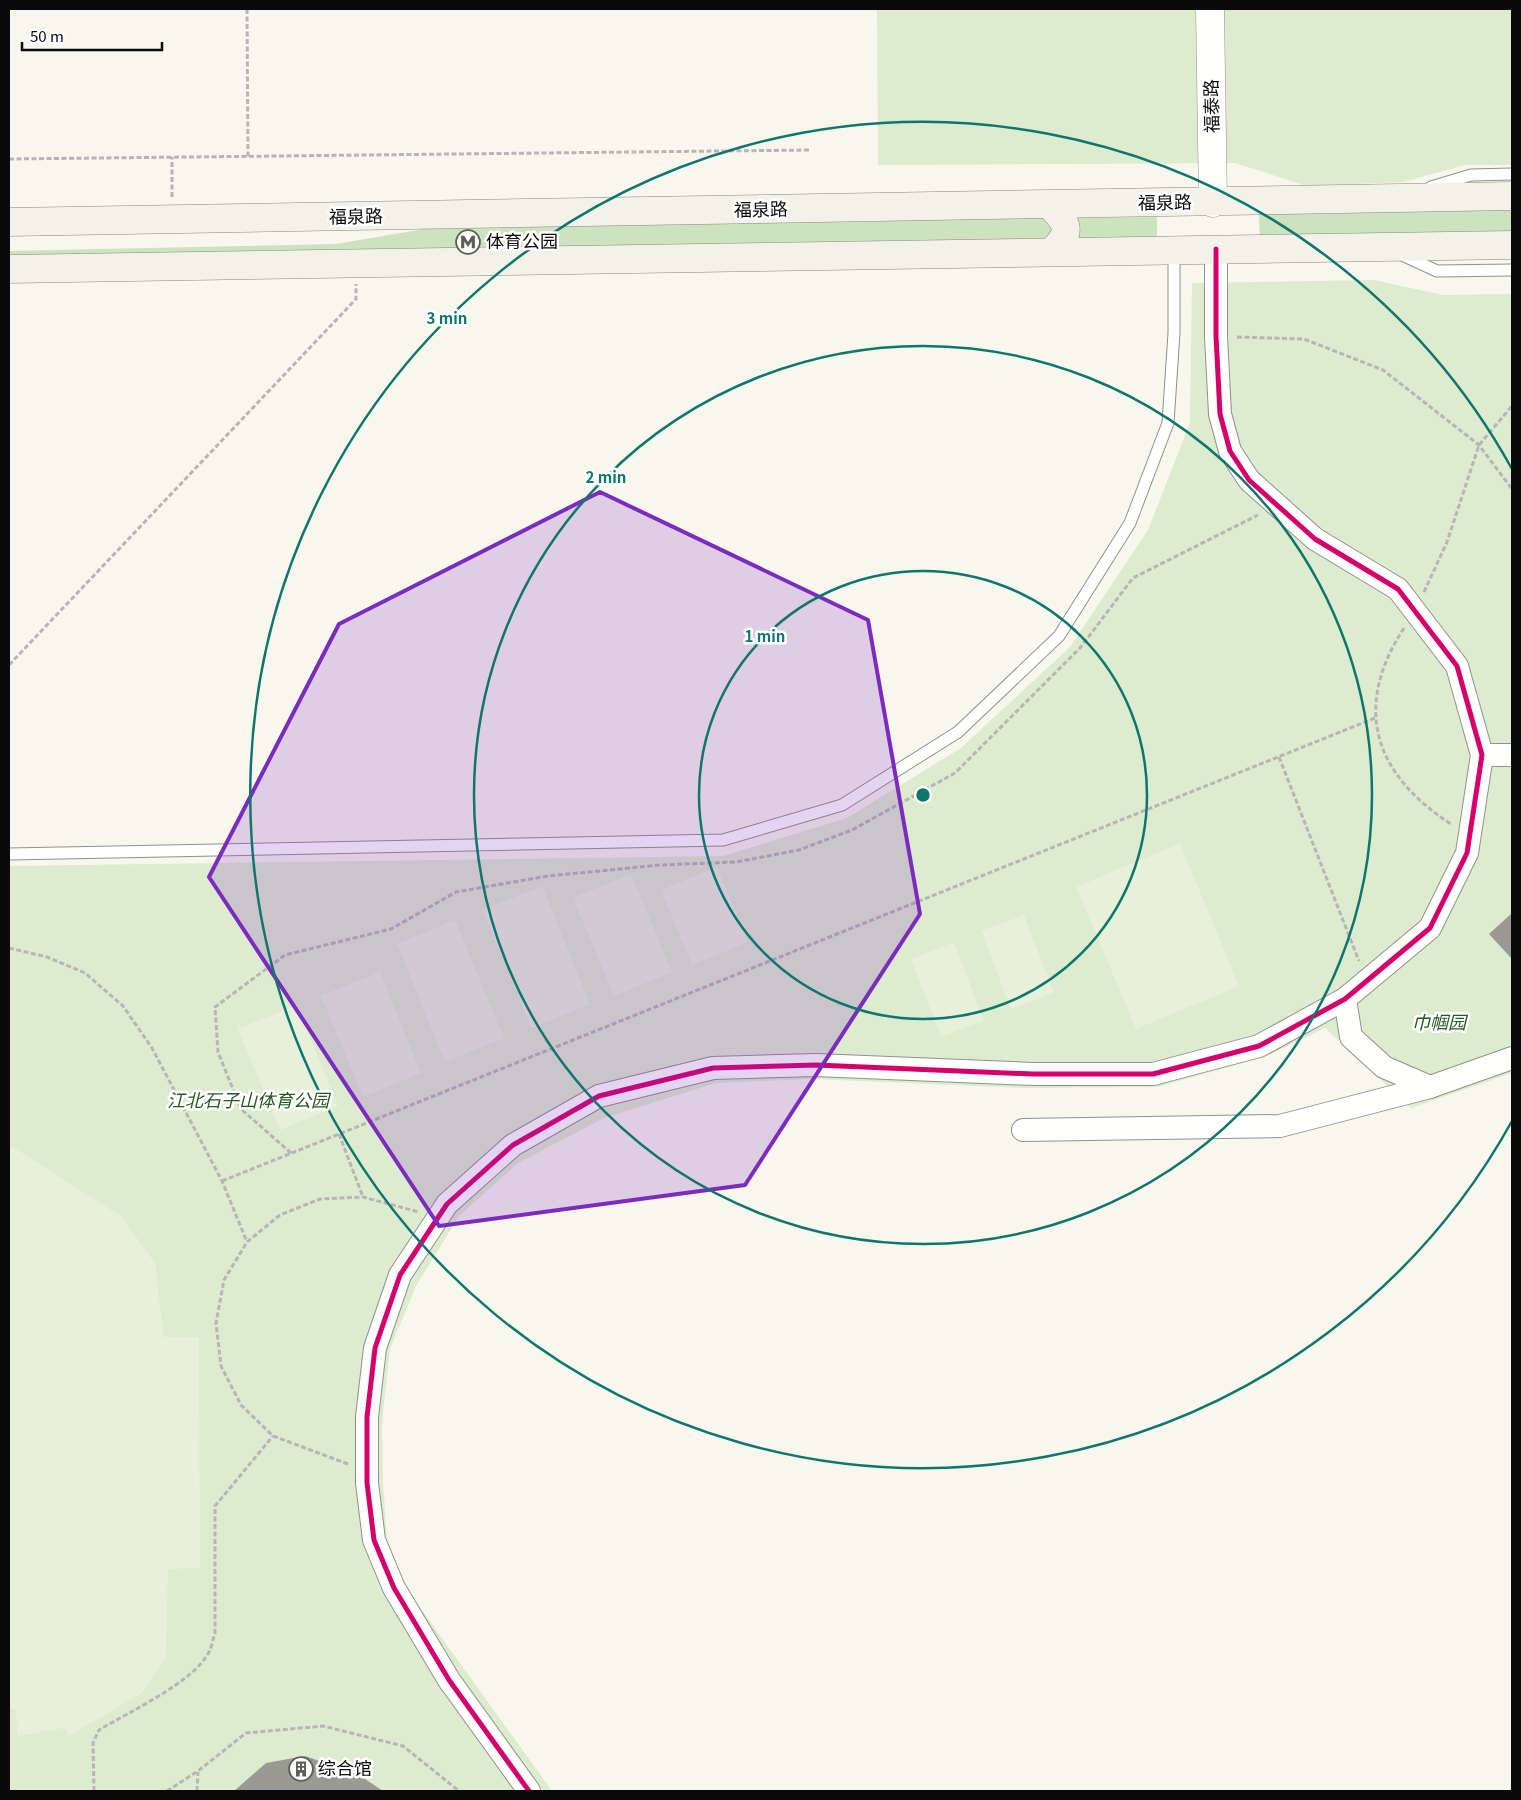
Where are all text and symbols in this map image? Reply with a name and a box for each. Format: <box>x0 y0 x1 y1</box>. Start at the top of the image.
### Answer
scale bar <box>22 20 162 52</box>
text: 50 m <box>30 25 64 46</box>
street label: 福泰路 <box>1197 79 1223 133</box>
street label: 福泉路 <box>1138 188 1192 214</box>
street label: 福泉路 <box>734 195 788 221</box>
street label: 福泉路 <box>329 202 383 228</box>
place label: 体育公园 <box>486 227 558 253</box>
metro station icon: 体育公园 <box>455 229 481 255</box>
text: 3 min <box>427 307 467 328</box>
text: 2 min <box>586 466 626 487</box>
text: 1 min <box>745 625 785 646</box>
centre of rings <box>914 786 932 804</box>
park label: 巾帼园 <box>1412 1008 1469 1034</box>
park label: 江北石子山体育公园 <box>167 1086 332 1112</box>
place label: 综合馆 <box>318 1754 372 1780</box>
building icon: 综合馆 <box>288 1756 314 1782</box>

